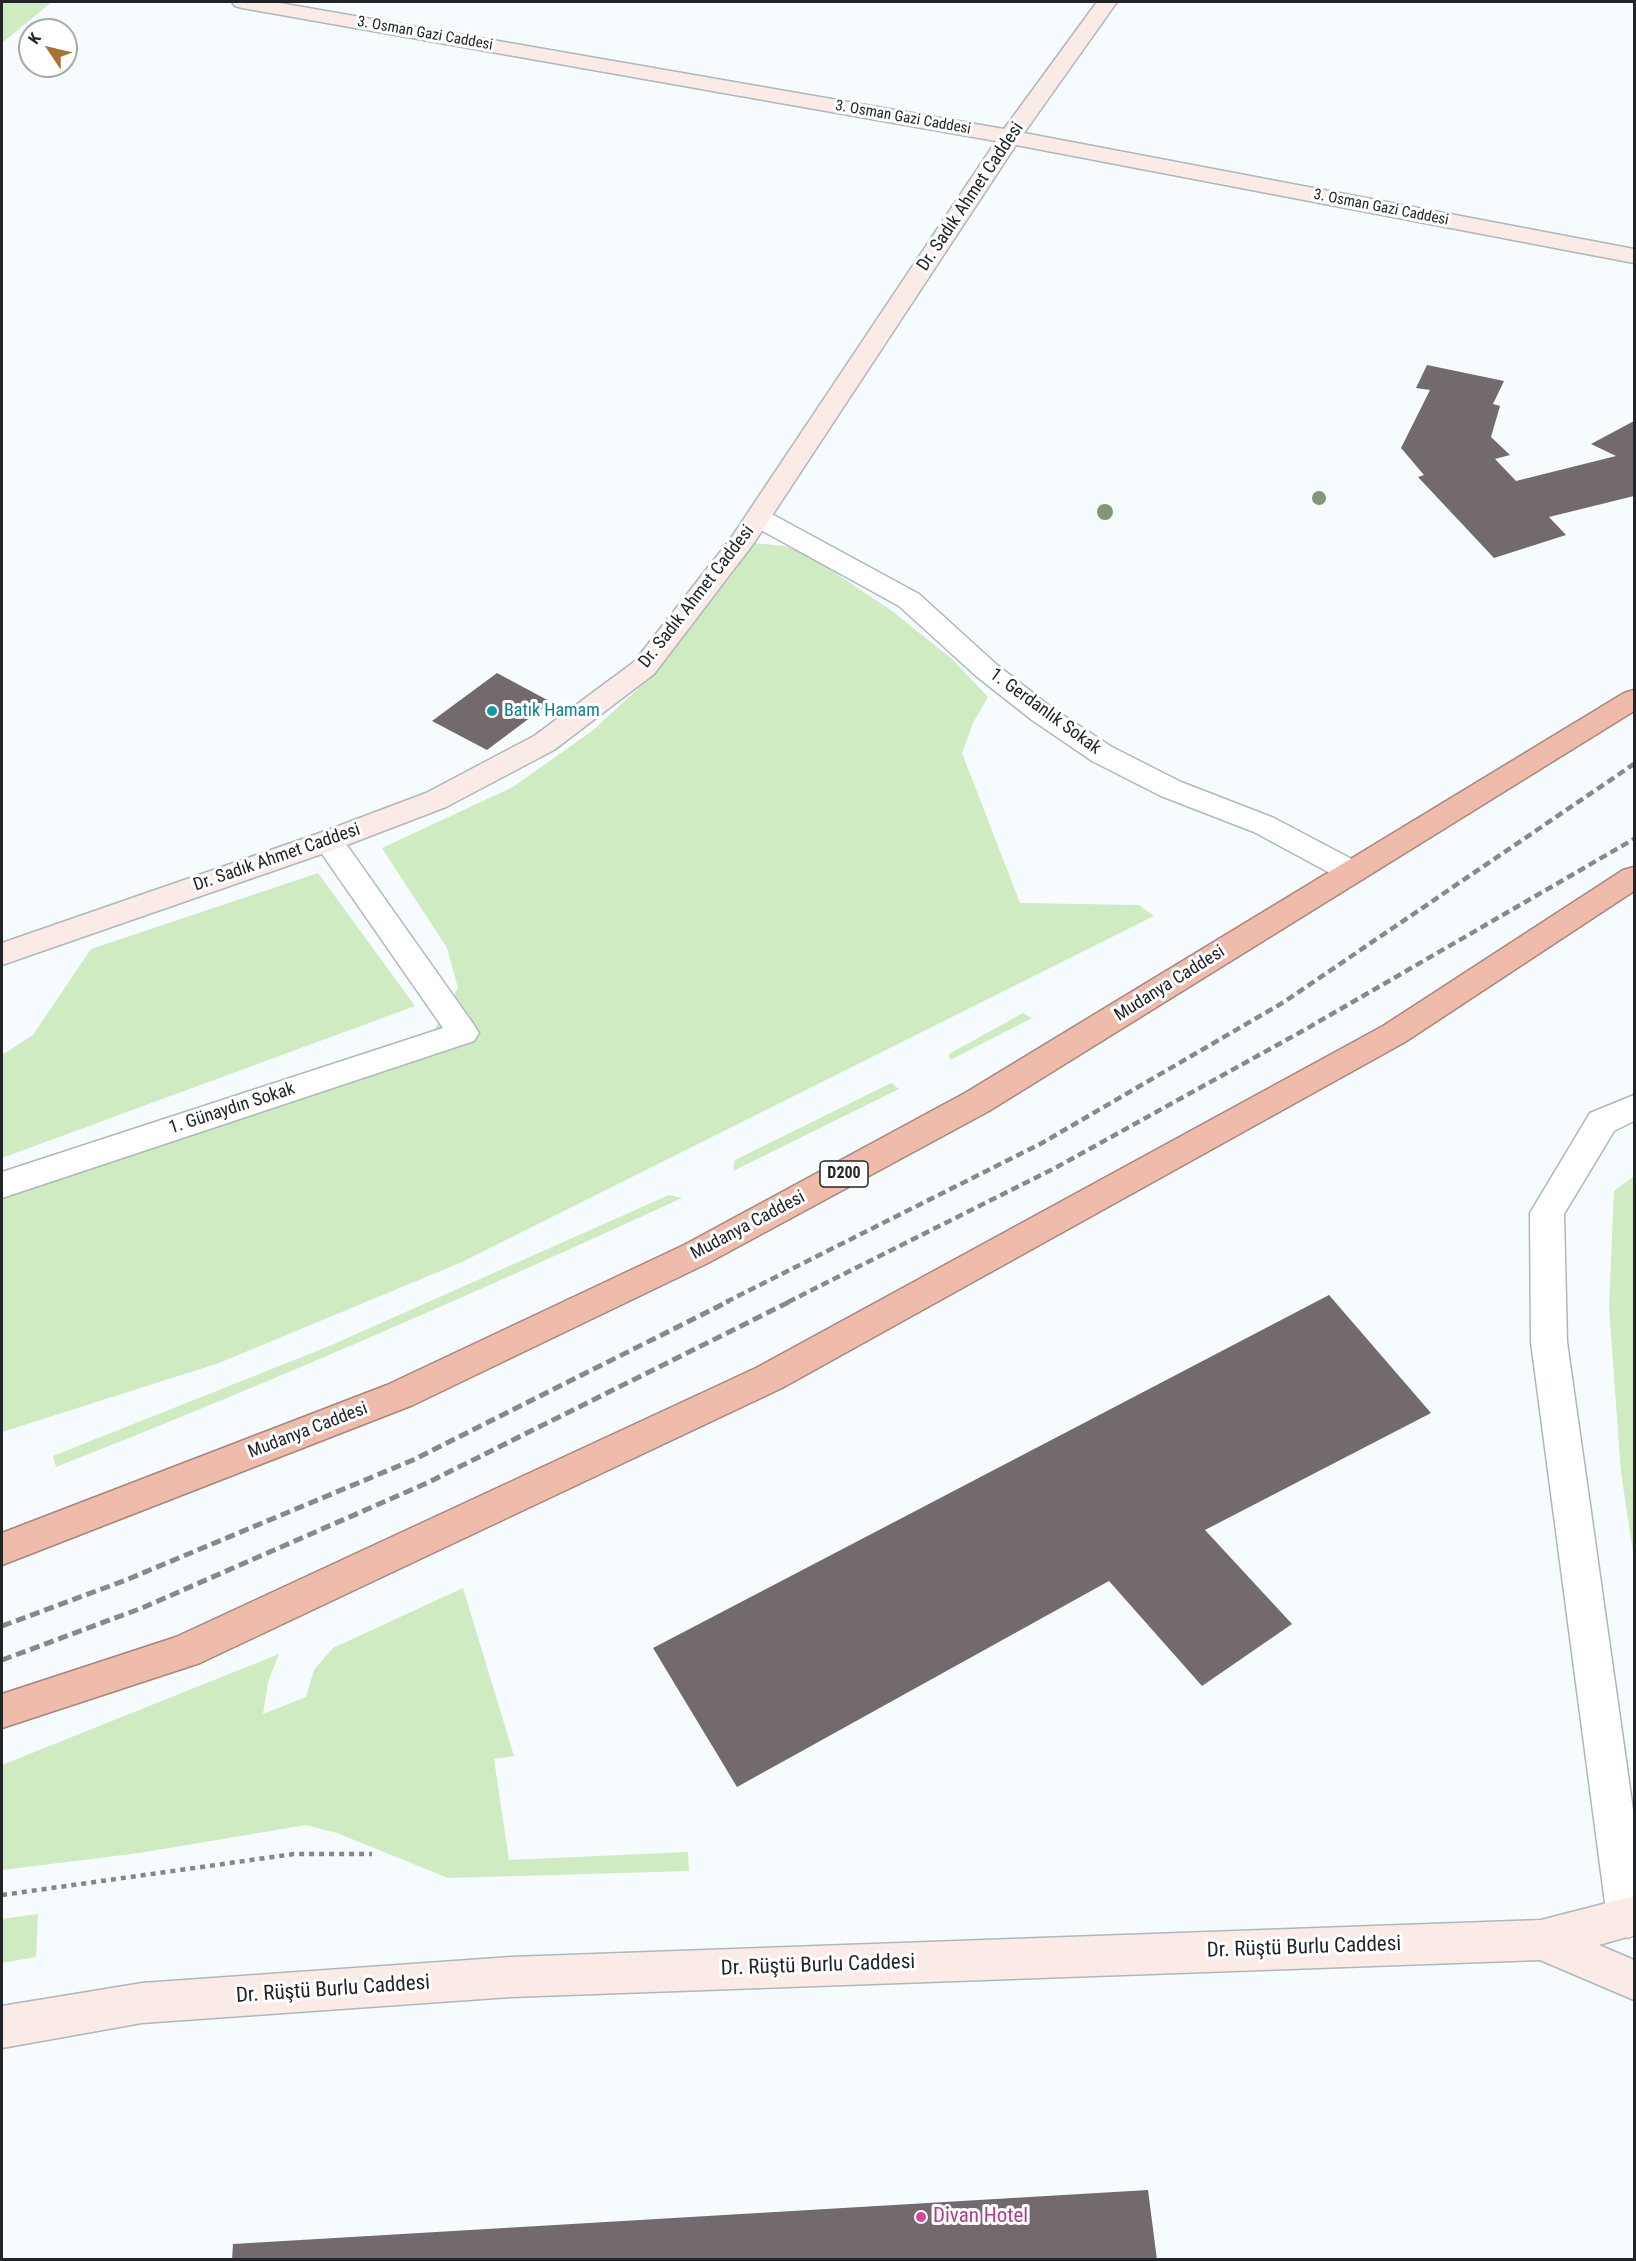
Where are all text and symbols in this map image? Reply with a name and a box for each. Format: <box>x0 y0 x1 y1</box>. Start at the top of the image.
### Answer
street label: 3. Osman Gazi Caddesi <box>356 13 494 55</box>
north arrow <box>18 18 78 78</box>
text: K <box>24 29 45 48</box>
street label: 3. Osman Gazi Caddesi <box>834 97 972 139</box>
street label: Dr. Sadık Ahmet Caddesi <box>913 118 1029 276</box>
street label: 3. Osman Gazi Caddesi <box>1312 186 1450 230</box>
street label: Dr. Sadık Ahmet Caddesi <box>635 521 759 673</box>
street label: 1. Gerdanlık Sokak <box>985 664 1105 760</box>
place label: Batık Hamam <box>504 700 600 722</box>
marker: Batık Hamam <box>485 704 499 718</box>
street label: Dr. Sadık Ahmet Caddesi <box>191 819 363 897</box>
street label: Mudanya Caddesi <box>1111 941 1229 1027</box>
street label: 1. Günaydın Sokak <box>166 1079 298 1139</box>
road number: D200 <box>820 1161 868 1187</box>
street label: Mudanya Caddesi <box>687 1187 809 1265</box>
street label: Mudanya Caddesi <box>245 1398 371 1464</box>
street label: Dr. Rüştü Burlu Caddesi <box>1206 1932 1402 1964</box>
street label: Dr. Rüştü Burlu Caddesi <box>720 1950 916 1982</box>
street label: Dr. Rüştü Burlu Caddesi <box>235 1971 431 2009</box>
place label: Divan Hotel <box>933 2204 1028 2230</box>
marker: Divan Hotel <box>914 2210 928 2224</box>

